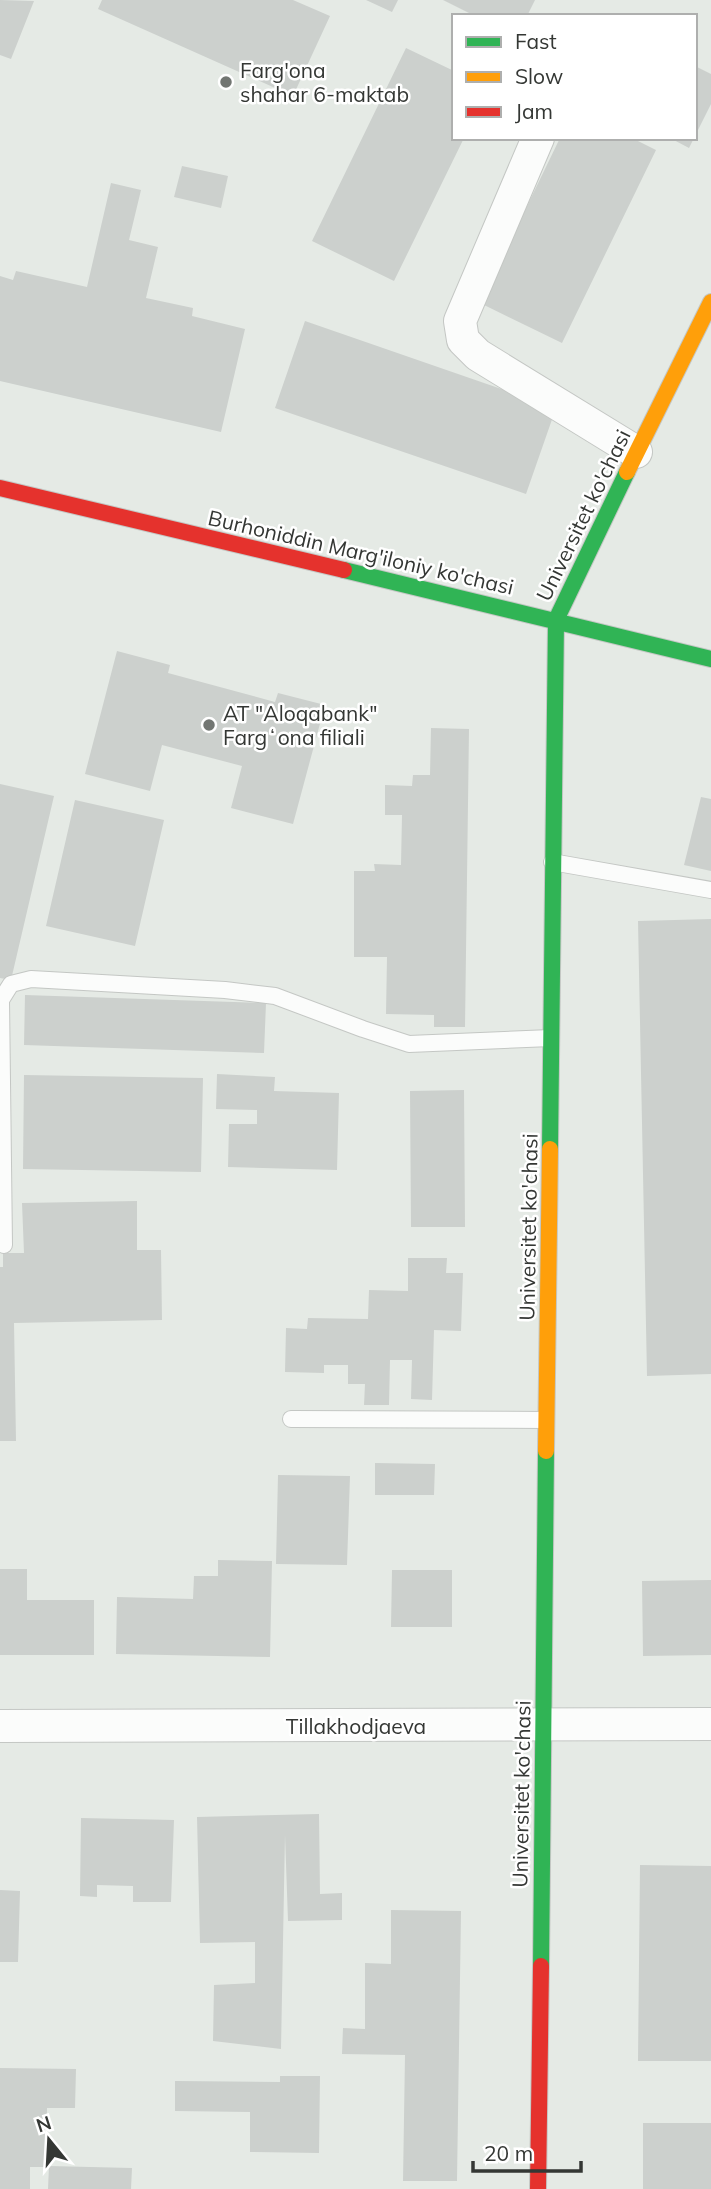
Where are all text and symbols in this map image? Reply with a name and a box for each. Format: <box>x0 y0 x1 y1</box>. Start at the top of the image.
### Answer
legend <box>452 14 697 140</box>
text: Fast <box>515 28 557 54</box>
place label: Farg'ona shahar 6-maktab <box>240 57 409 107</box>
text: Slow <box>515 63 563 89</box>
marker: Farg'ona shahar 6-maktab <box>218 74 234 90</box>
text: Jam <box>515 98 553 124</box>
street label: Universitet ko'chasi <box>530 425 636 605</box>
street label: Burhoniddin Marg'iloniy ko'chasi <box>206 504 516 600</box>
place label: AT "Aloqabank" Fargʻona filiali <box>223 700 377 750</box>
marker: AT "Aloqabank" Fargʻona filiali <box>201 717 217 733</box>
street label: Universitet ko'chasi <box>513 1133 543 1321</box>
street label: Universitet ko'chasi <box>506 1700 536 1888</box>
street label: Tillakhodjaeva <box>286 1713 426 1739</box>
north arrow <box>14 2105 84 2175</box>
text: N <box>33 2110 54 2137</box>
scale bar <box>473 2130 582 2174</box>
text: 20 m <box>484 2140 533 2166</box>

